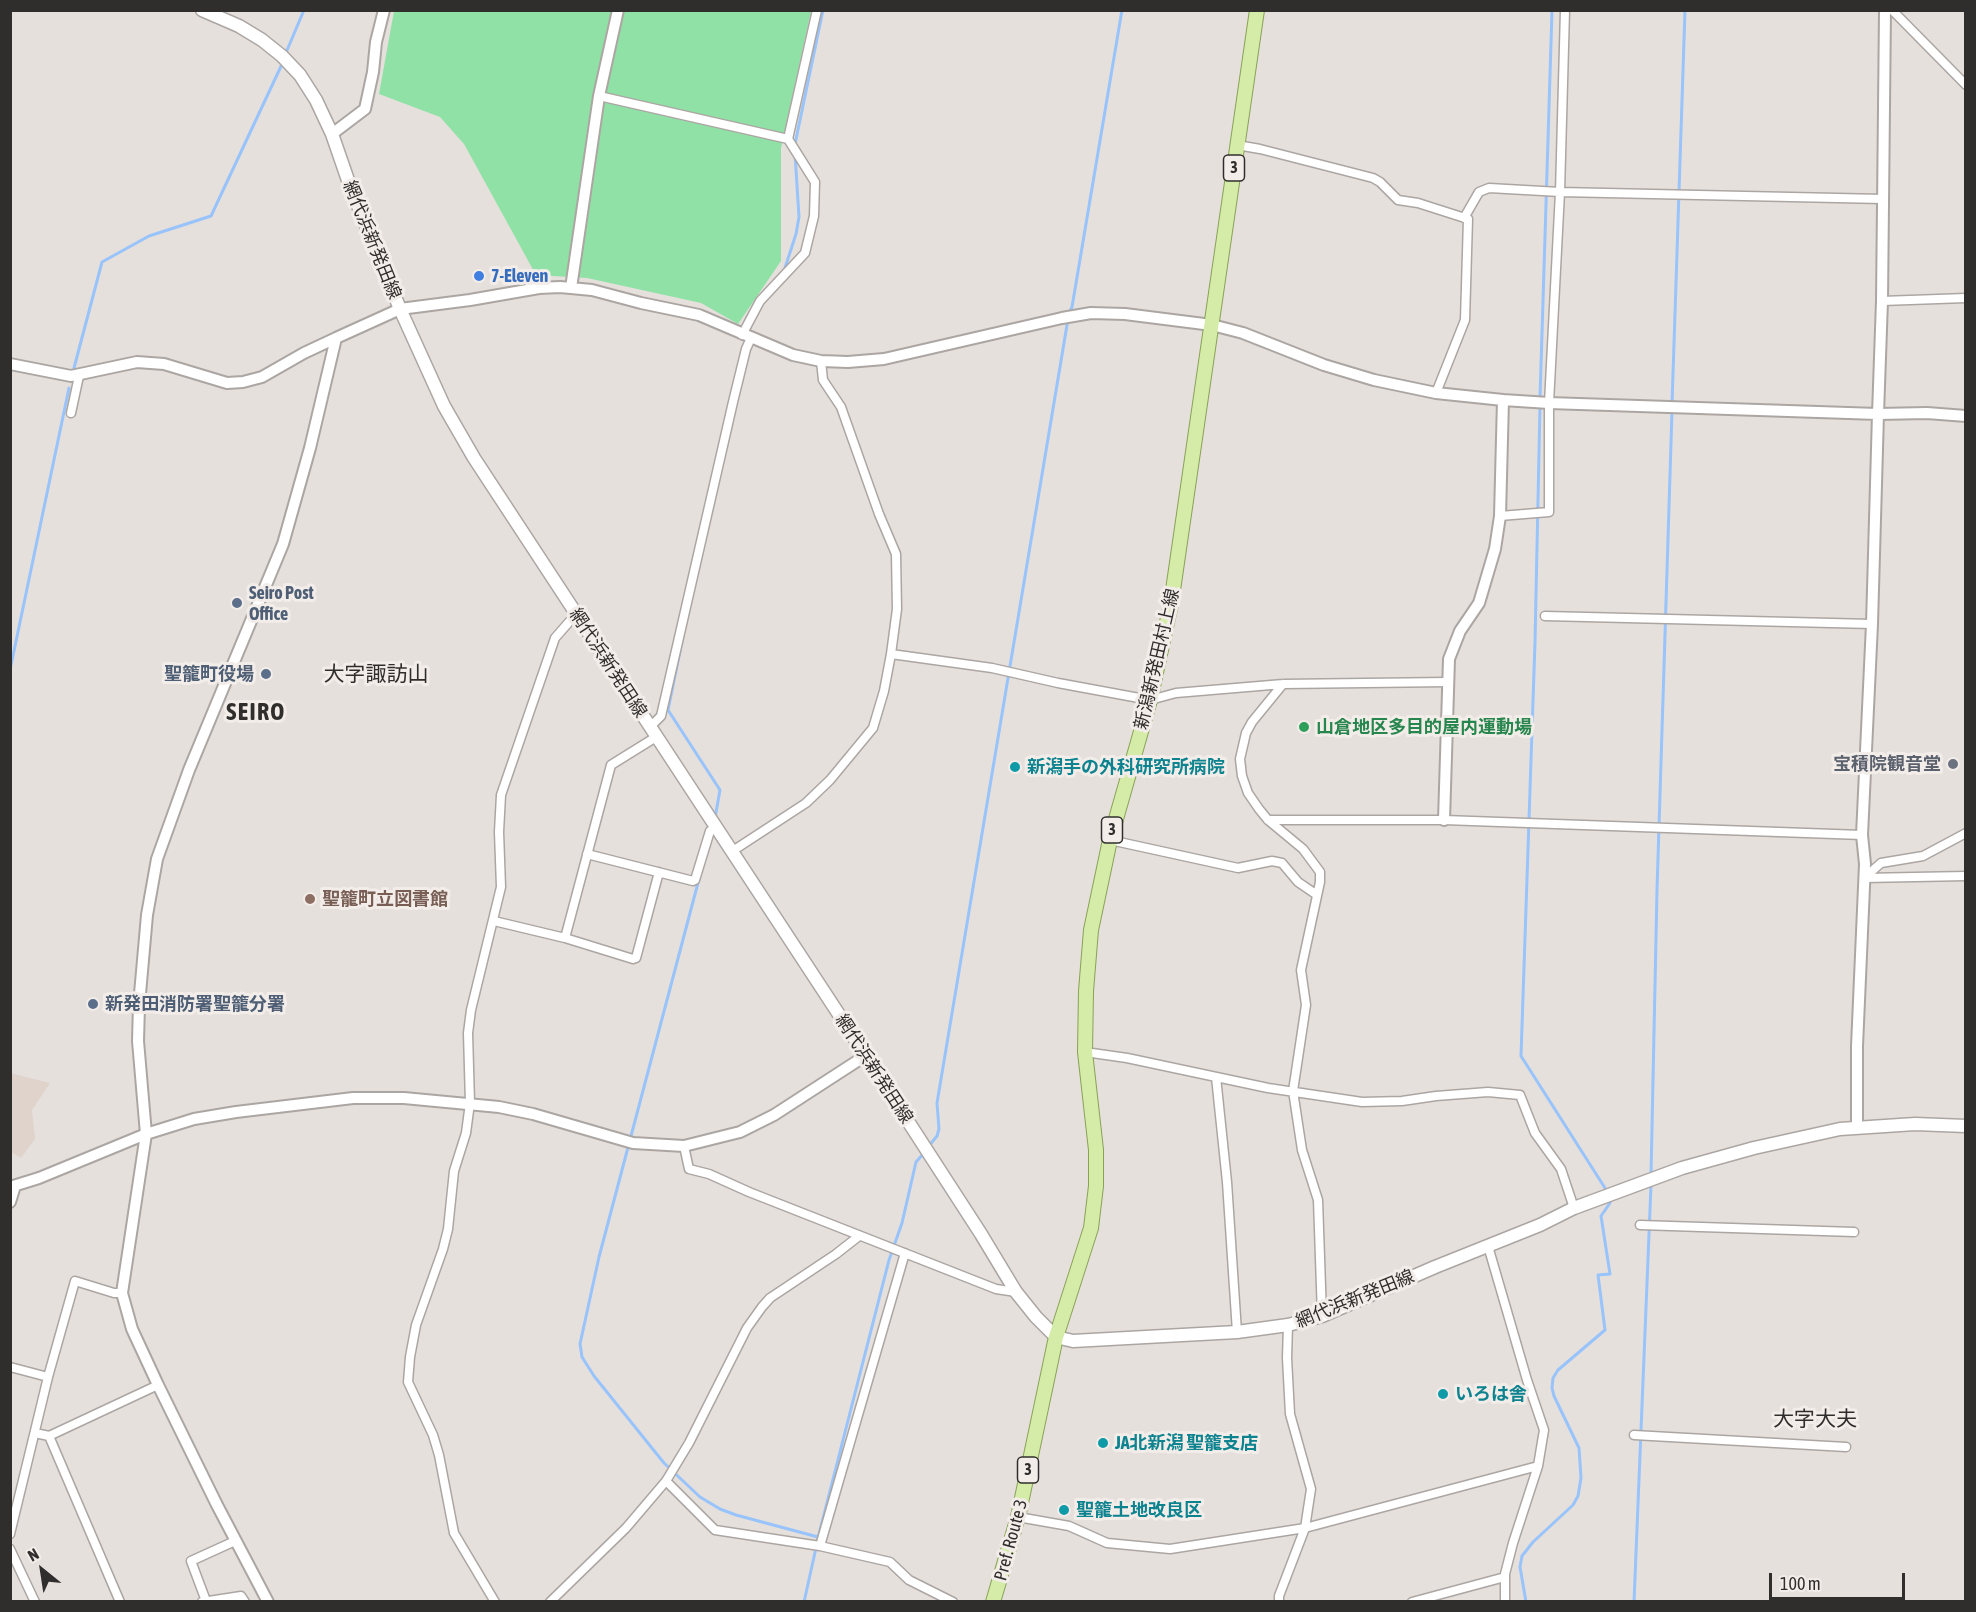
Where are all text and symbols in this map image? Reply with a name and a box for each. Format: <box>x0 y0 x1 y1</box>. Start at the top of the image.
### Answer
road number: 3 <box>1224 155 1244 181</box>
street label: 網代浜新発田線 <box>338 178 406 302</box>
place label: 7-Eleven <box>491 265 548 287</box>
marker: 7-Eleven <box>472 269 486 283</box>
place label: Seiro Post Office <box>249 582 314 624</box>
street label: 新潟新発田村上線 <box>1130 586 1184 732</box>
marker: Seiro Post Office <box>230 596 244 610</box>
street label: 網代浜新発田線 <box>565 604 651 722</box>
district label: 大字諏訪山 <box>324 661 428 687</box>
place label: 聖籠町役場 <box>164 663 254 685</box>
marker: 聖籠町役場 <box>259 667 273 681</box>
district label: SEIRO <box>226 698 286 726</box>
place label: 山倉地区多目的屋内運動場 <box>1316 716 1532 738</box>
marker: 山倉地区多目的屋内運動場 <box>1297 720 1311 734</box>
place label: 宝積院観音堂 <box>1833 753 1941 775</box>
place label: 新潟手の外科研究所病院 <box>1027 756 1225 778</box>
marker: 宝積院観音堂 <box>1946 757 1960 771</box>
marker: 新潟手の外科研究所病院 <box>1008 760 1022 774</box>
road number: 3 <box>1102 817 1122 843</box>
place label: 聖籠町立図書館 <box>322 888 448 910</box>
marker: 聖籠町立図書館 <box>303 892 317 906</box>
place label: 新発田消防署聖籠分署 <box>105 993 285 1015</box>
marker: 新発田消防署聖籠分署 <box>86 997 100 1011</box>
street label: 網代浜新発田線 <box>831 1010 917 1128</box>
street label: 網代浜新発田線 <box>1293 1265 1417 1333</box>
place label: いろは舎 <box>1455 1383 1527 1405</box>
marker: いろは舎 <box>1436 1387 1450 1401</box>
district label: 大字大夫 <box>1773 1406 1857 1432</box>
place label: JA北新潟 聖籠支店 <box>1115 1432 1258 1454</box>
marker: JA北新潟 聖籠支店 <box>1096 1436 1110 1450</box>
road number: 3 <box>1018 1457 1038 1483</box>
street label: Pref. Route 3 <box>990 1497 1032 1583</box>
place label: 聖籠土地改良区 <box>1076 1499 1202 1521</box>
marker: 聖籠土地改良区 <box>1057 1503 1071 1517</box>
north arrow <box>12 1540 72 1600</box>
text: N <box>24 1544 42 1565</box>
scale bar <box>1772 1561 1908 1599</box>
text: 100 m <box>1780 1573 1821 1594</box>

